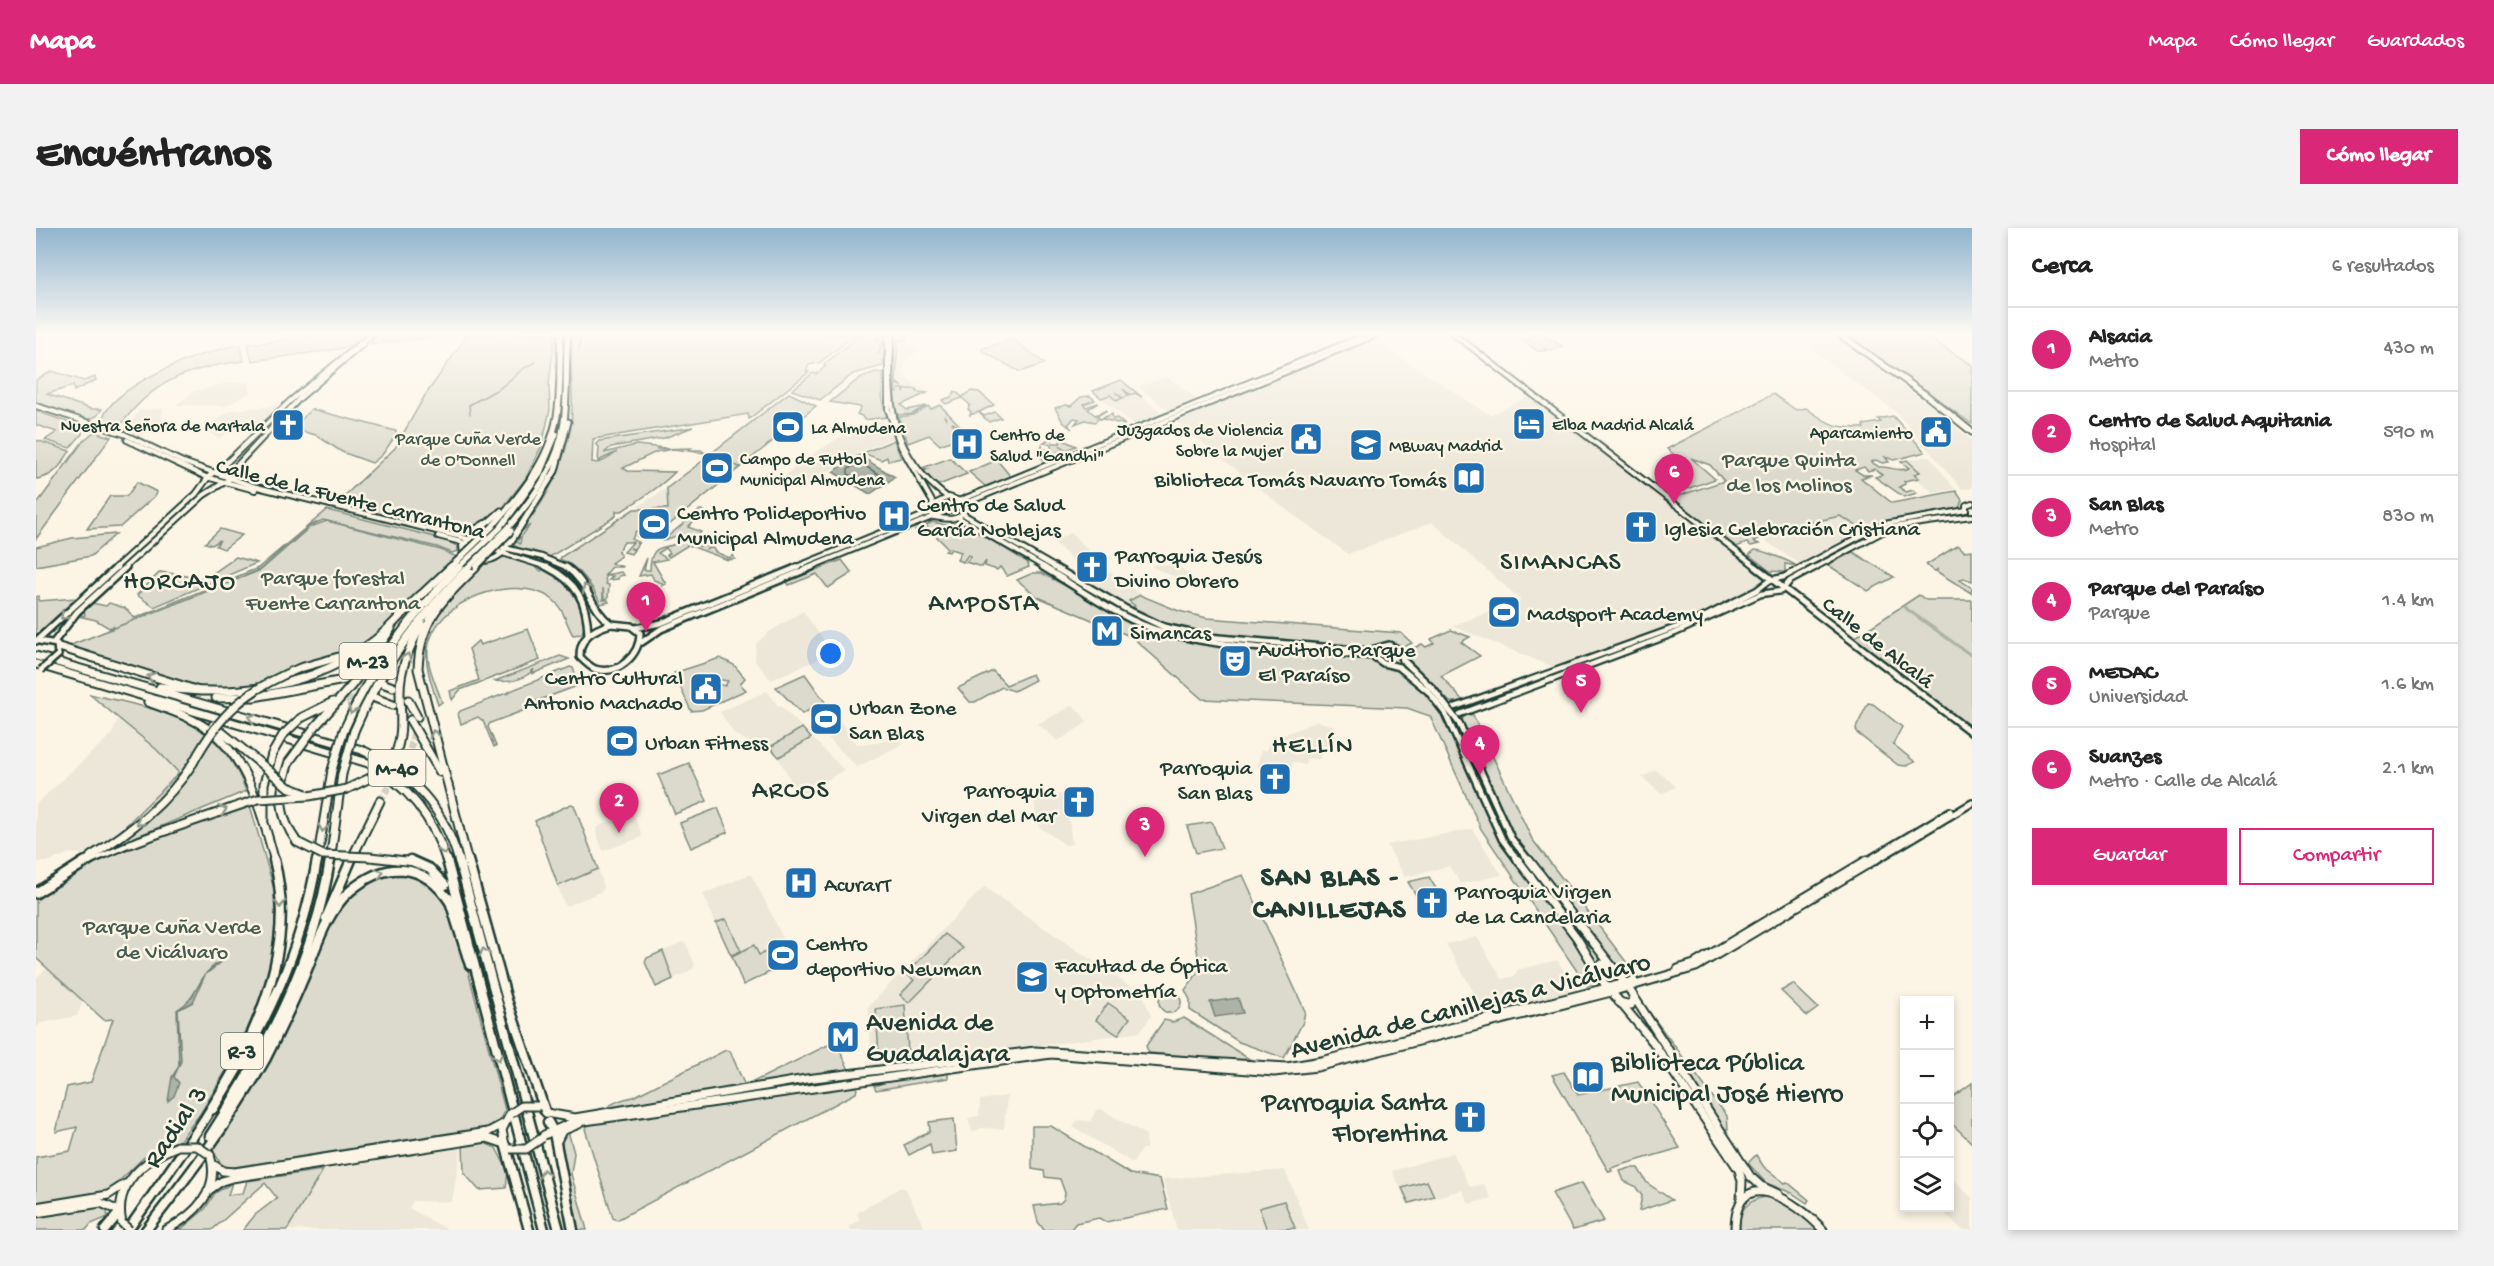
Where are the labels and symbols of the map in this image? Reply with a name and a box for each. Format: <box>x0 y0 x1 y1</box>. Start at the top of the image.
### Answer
hotel icon: Elba Madrid Alcalá <box>1511 406 1547 442</box>
church icon: Nuestra Señora de Martala <box>270 407 306 443</box>
sports icon: La Almudena <box>770 409 806 445</box>
public building icon: Aparcamiento <box>1918 414 1954 450</box>
place label: Elba Madrid Alcalá <box>1552 416 1695 437</box>
place label: Nuestra Señora de Martala <box>60 417 266 438</box>
place label: La Almudena <box>811 419 907 440</box>
place label: Juzgados de Violencia Sobre la Mujer <box>1117 421 1285 463</box>
public building icon: Juzgados de Violencia Sobre la Mujer <box>1288 421 1324 457</box>
place label: Aparcamiento <box>1810 424 1913 445</box>
hospital icon: Centro de Salud "Gandhi" <box>949 426 985 462</box>
place label: Centro de Salud "Gandhi" <box>990 426 1105 468</box>
school or university icon: MBway Madrid <box>1348 427 1384 463</box>
park label: Parque Cuña Verde de O'Donnell <box>394 430 541 472</box>
place label: MBway Madrid <box>1389 437 1503 458</box>
park label: Parque Quinta de los Molinos <box>1721 449 1857 500</box>
sports icon: Campo de Futbol Municipal Almudena <box>699 450 735 486</box>
place label: Campo de Futbol Municipal Almudena <box>740 450 886 492</box>
pin: 6 <box>1654 454 1694 504</box>
street label: Calle de la Fuente Carrantona <box>213 455 488 547</box>
library icon: Biblioteca Tomás Navarro Tomás <box>1451 460 1487 496</box>
place label: Biblioteca Tomás Navarro Tomás <box>1154 469 1447 495</box>
place label: Centro de Salud García Noblejas <box>917 494 1066 545</box>
hospital icon: Centro de Salud García Noblejas <box>876 498 912 534</box>
place label: Centro Polideportivo Municipal Almudena <box>677 502 866 553</box>
sports icon: Centro Polideportivo Municipal Almudena <box>636 506 672 542</box>
church icon: Iglesia Celebración Cristiana <box>1623 509 1659 545</box>
place label: Iglesia Celebración Cristiana <box>1664 518 1921 544</box>
place label: Parroquia Jesús Divino Obrero <box>1113 545 1262 596</box>
church icon: Parroquia Jesús Divino Obrero <box>1074 549 1110 585</box>
district label: SIMANCAS <box>1500 549 1622 580</box>
park label: Parque forestal Fuente Carrantona <box>245 567 421 618</box>
district label: HORCAJO <box>123 568 237 599</box>
pin: 1 <box>626 582 666 632</box>
one-way arrow <box>582 584 594 594</box>
district label: AMPOSTA <box>928 590 1040 621</box>
street label: Calle de Alcalá <box>1816 593 1938 696</box>
sports icon: Madsport Academy <box>1486 594 1522 630</box>
place label: Madsport Academy <box>1527 603 1703 629</box>
one-way arrow <box>61 608 72 619</box>
metro station icon: Simancas <box>1089 613 1125 649</box>
place label: Simancas <box>1130 622 1212 648</box>
your location <box>816 639 845 668</box>
place label: Auditorio Parque El Paraíso <box>1258 639 1416 690</box>
road number: M-23 <box>340 643 396 679</box>
theatre icon: Auditorio Parque El Paraíso <box>1217 643 1253 679</box>
one-way arrow <box>399 652 412 663</box>
pin: 5 <box>1562 664 1600 713</box>
place label: Centro Cultural Antonio Machado <box>524 667 683 718</box>
public building icon: Centro Cultural Antonio Machado <box>688 671 724 707</box>
one-way arrow <box>146 672 157 684</box>
place label: Urban Zone San Blas <box>849 697 957 748</box>
sports icon: Urban Zone San Blas <box>808 701 844 737</box>
one-way arrow <box>347 704 359 715</box>
one-way arrow <box>247 713 257 726</box>
sports icon: Urban Fitness <box>604 723 640 759</box>
pin: 4 <box>1460 726 1500 775</box>
one-way arrow <box>429 729 441 739</box>
place label: Urban Fitness <box>645 732 769 758</box>
district label: HELLÍN <box>1272 732 1354 763</box>
road number: M-40 <box>368 750 425 786</box>
place label: Parroquia San Blas <box>1159 757 1253 808</box>
church icon: Parroquia San Blas <box>1257 761 1293 797</box>
district label: ARCOS <box>752 777 830 808</box>
place label: Parroquia Virgen del Mar <box>921 780 1058 831</box>
pin: 2 <box>600 784 638 833</box>
church icon: Parroquia Virgen del Mar <box>1061 784 1097 820</box>
one-way arrow <box>217 804 228 817</box>
pin: 3 <box>1126 808 1164 857</box>
one-way arrow <box>136 815 147 826</box>
one-way arrow <box>317 823 329 832</box>
one-way arrow <box>437 845 449 856</box>
district label: SAN BLAS - CANILLEJAS <box>1253 863 1407 928</box>
hospital icon: AcurarT <box>783 865 819 901</box>
one-way arrow <box>374 868 385 881</box>
place label: AcurarT <box>824 874 893 900</box>
place label: Parroquia Virgen de La Candelaria <box>1454 881 1612 932</box>
church icon: Parroquia Virgen de La Candelaria <box>1414 885 1450 921</box>
one-way arrow <box>274 900 286 909</box>
park label: Parque Cuña Verde de Vicálvaro <box>82 916 262 967</box>
place label: Centro deportivo Newman <box>806 933 982 984</box>
sports icon: Centro deportivo Newman <box>765 937 801 973</box>
one-way arrow <box>479 947 491 958</box>
street label: Avenida de Canillejas a Vicálvaro <box>1288 948 1654 1068</box>
place label: Facultad de Óptica y Optometría <box>1054 955 1228 1006</box>
school or university icon: Facultad de Óptica y Optometría <box>1014 959 1050 995</box>
place label: Avenida de Guadalajara <box>866 1009 1011 1072</box>
metro station icon: Avenida de Guadalajara <box>825 1019 861 1055</box>
road number: R-3 <box>221 1033 263 1069</box>
place label: Biblioteca Pública Municipal José Hierro <box>1610 1049 1844 1112</box>
one-way arrow <box>491 1051 504 1061</box>
library icon: Biblioteca Pública Municipal José Hierro <box>1570 1059 1606 1095</box>
street label: Radial 3 <box>138 1081 216 1175</box>
place label: Parroquia Santa Florentina <box>1261 1089 1448 1152</box>
church icon: Parroquia Santa Florentina <box>1452 1099 1488 1135</box>
one-way arrow <box>539 1168 552 1178</box>

